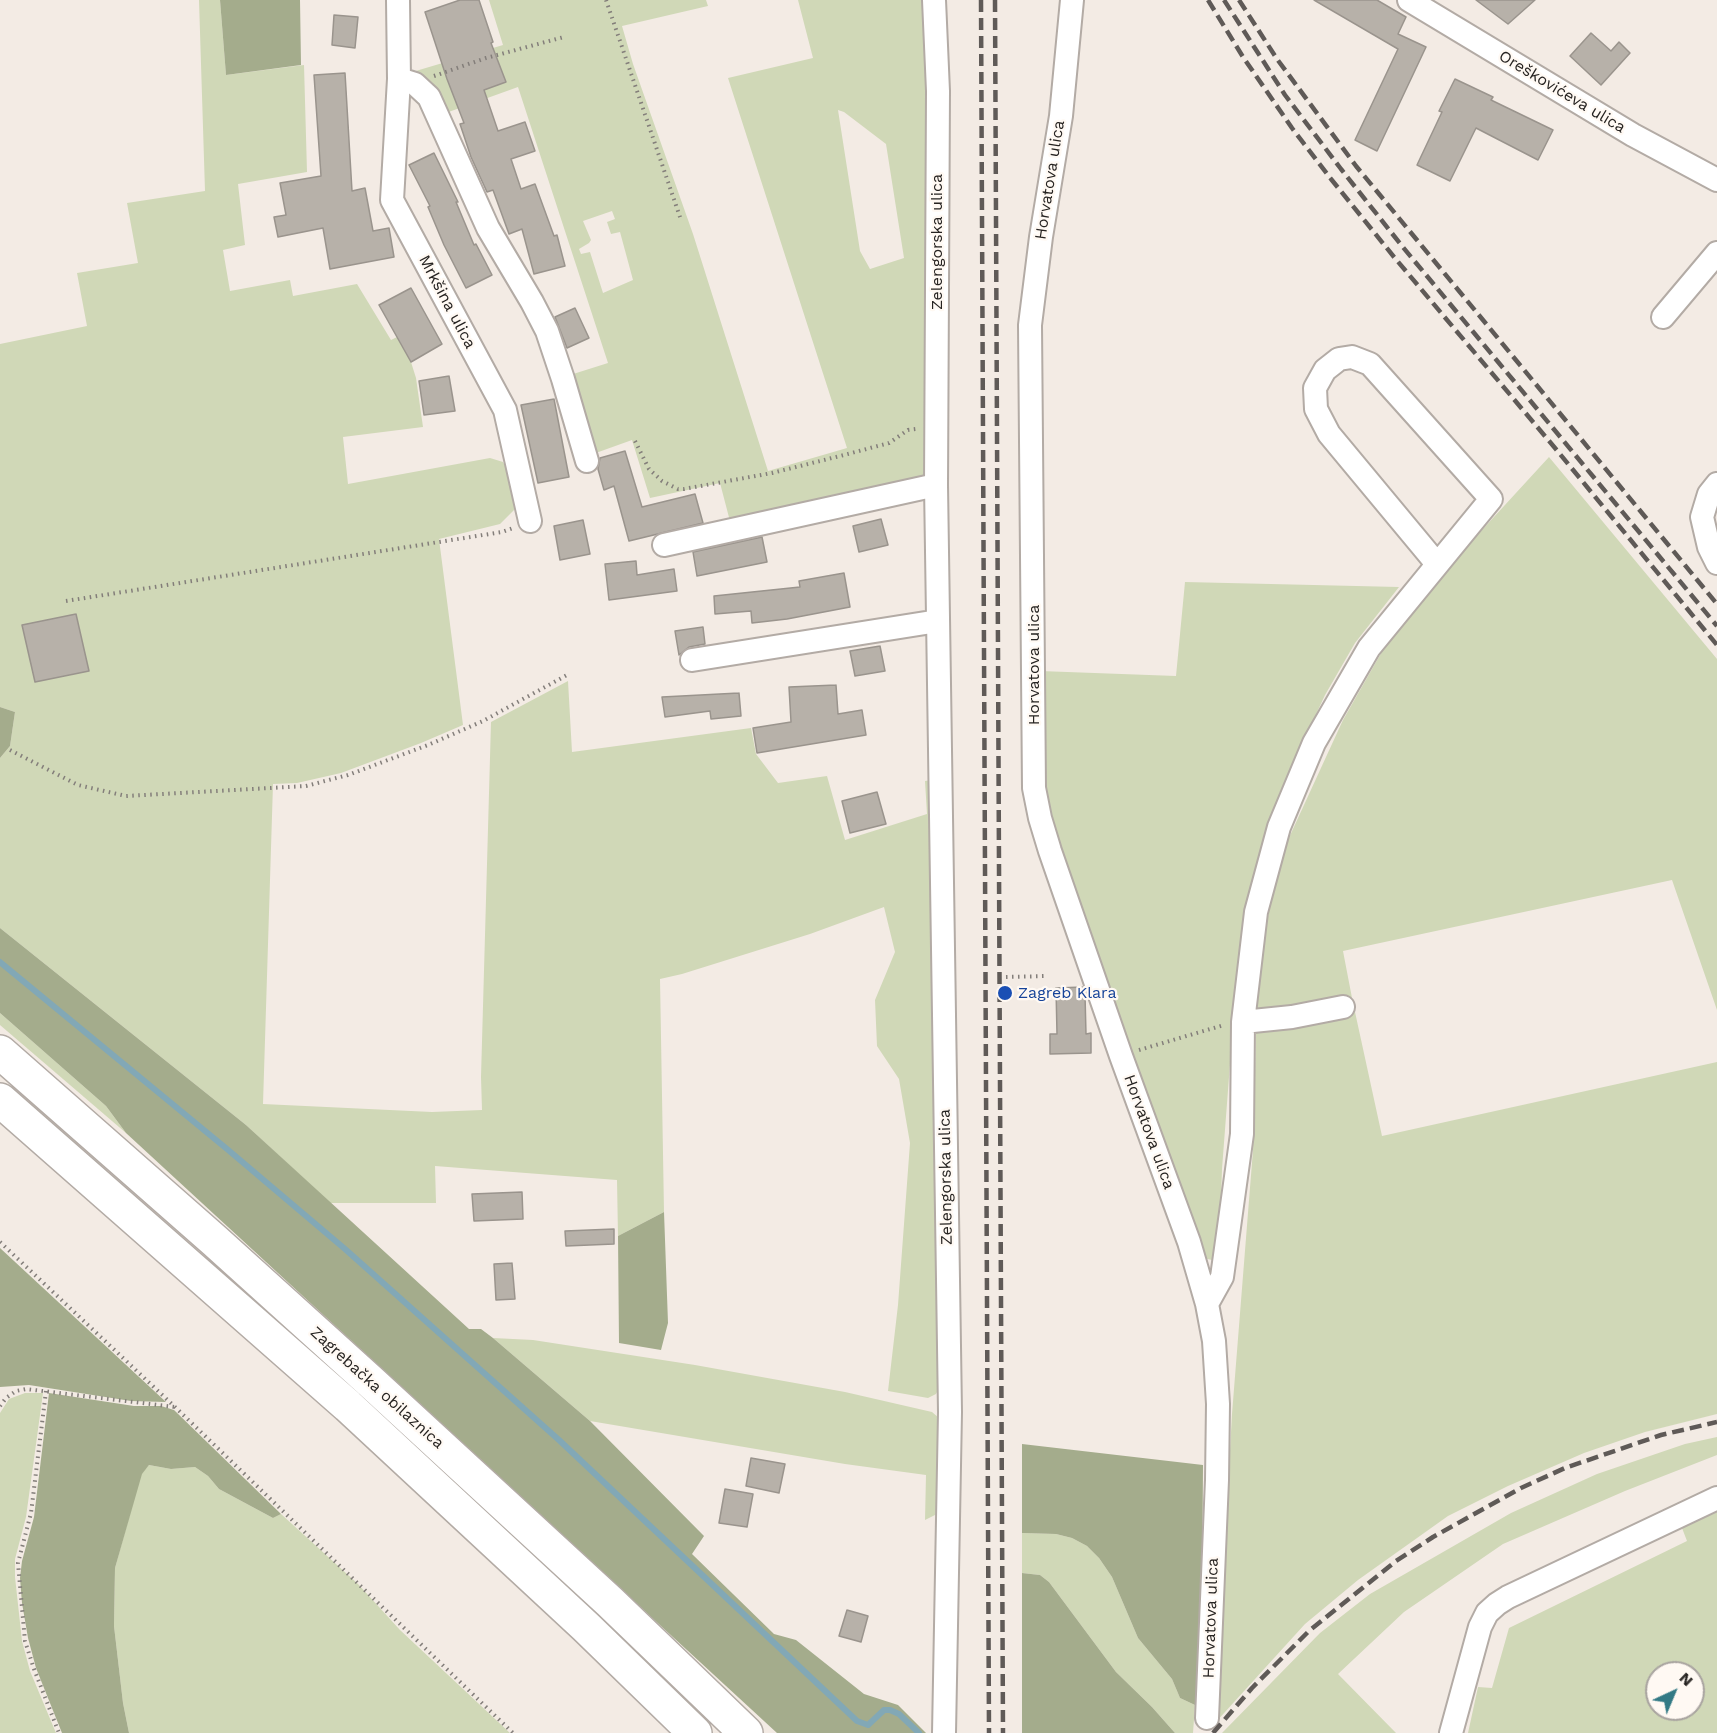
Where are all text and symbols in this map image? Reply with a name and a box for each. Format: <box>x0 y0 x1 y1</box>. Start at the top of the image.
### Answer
street label: Oreškovićeva ulica <box>1495 47 1629 137</box>
street label: Horvatova ulica <box>1031 119 1069 241</box>
street label: Zelengorska ulica <box>927 174 947 310</box>
street label: Mrkšina ulica <box>414 252 480 352</box>
street label: Horvatova ulica <box>1024 605 1044 725</box>
place label: Zagreb Klara <box>1018 983 1116 1003</box>
marker: Zagreb Klara <box>996 984 1014 1002</box>
street label: Horvatova ulica <box>1119 1072 1179 1192</box>
street label: Zelengorska ulica <box>935 1109 957 1245</box>
street label: Zagrebačka obilaznica <box>306 1323 448 1453</box>
street label: Horvatova ulica <box>1199 1557 1223 1679</box>
north arrow <box>1645 1661 1705 1721</box>
text: N <box>1676 1668 1697 1690</box>

